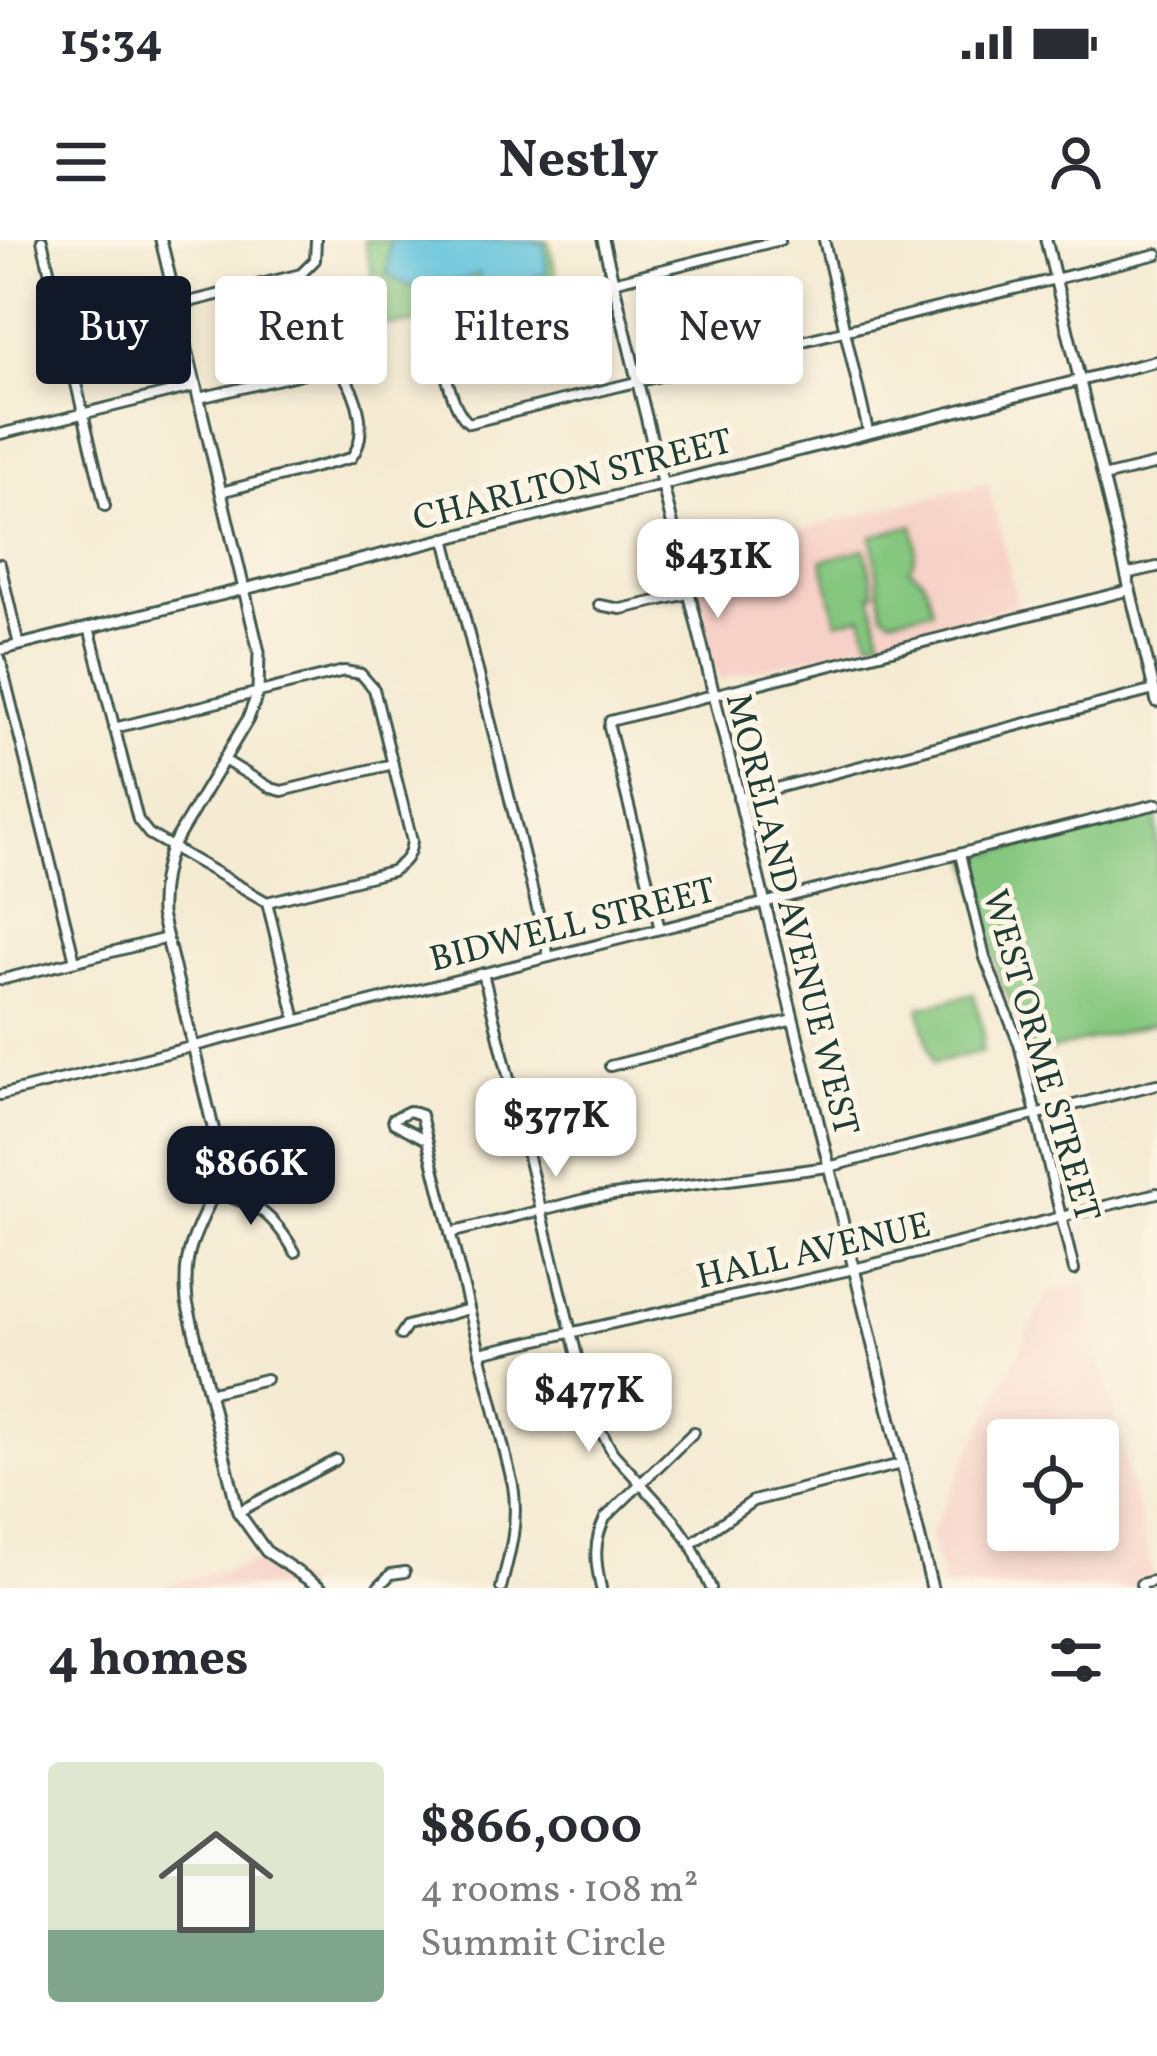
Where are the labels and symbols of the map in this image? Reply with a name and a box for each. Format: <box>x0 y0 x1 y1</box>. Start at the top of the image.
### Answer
street label: CHARLTON STREET <box>408 418 738 546</box>
pin: $431K <box>634 519 802 621</box>
street label: MORELAND AVENUE WEST <box>711 689 869 1141</box>
street label: BIDWELL STREET <box>425 867 721 987</box>
street label: WEST ORME STREET <box>968 884 1111 1228</box>
pin: $377K <box>472 1078 640 1180</box>
pin: $866K <box>167 1126 335 1228</box>
street label: HALL AVENUE <box>692 1202 936 1304</box>
pin: $477K <box>505 1353 673 1455</box>

